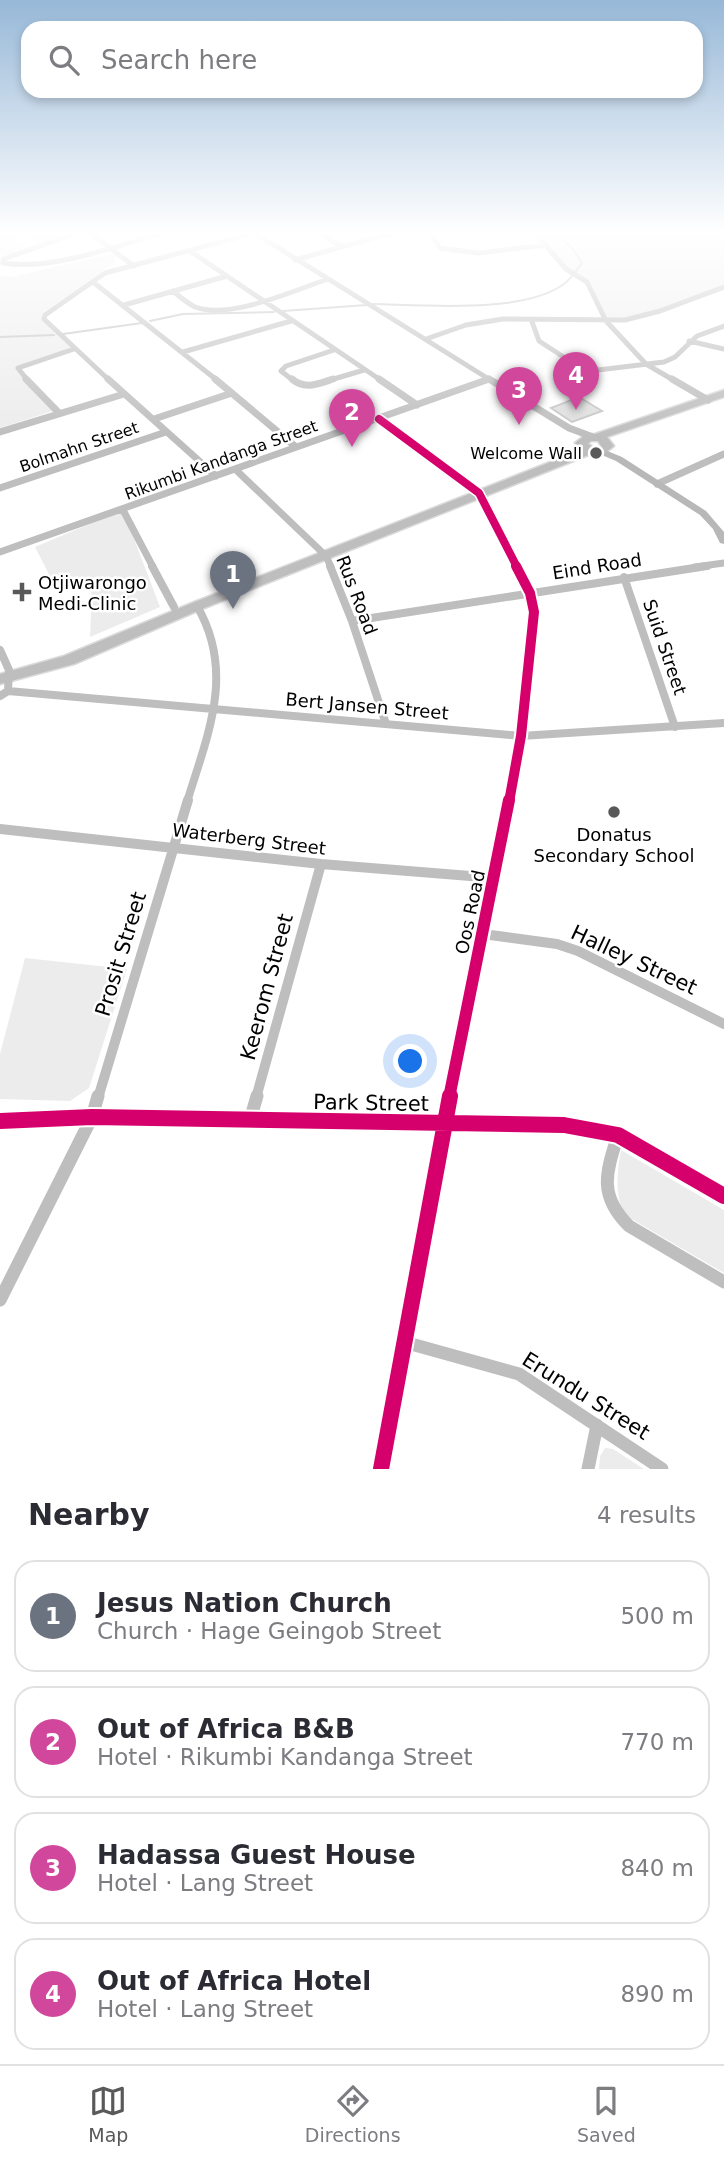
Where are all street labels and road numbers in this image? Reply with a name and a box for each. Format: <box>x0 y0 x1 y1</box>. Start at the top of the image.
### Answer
street label: Rikumbi Kandanga Street <box>122 416 320 504</box>
street label: Bolmahn Street <box>17 418 141 476</box>
street label: Eind Road <box>551 549 643 583</box>
street label: Rus Road <box>332 552 382 638</box>
street label: Suid Street <box>639 596 691 698</box>
street label: Bert Jansen Street <box>285 688 449 724</box>
street label: Waterberg Street <box>171 819 327 859</box>
street label: Oos Road <box>451 868 489 956</box>
street label: Prosit Street <box>91 889 151 1019</box>
street label: Keerom Street <box>236 911 298 1063</box>
street label: Halley Street <box>567 920 701 1000</box>
street label: Park Street <box>313 1090 429 1116</box>
street label: Erundu Street <box>518 1347 654 1445</box>

